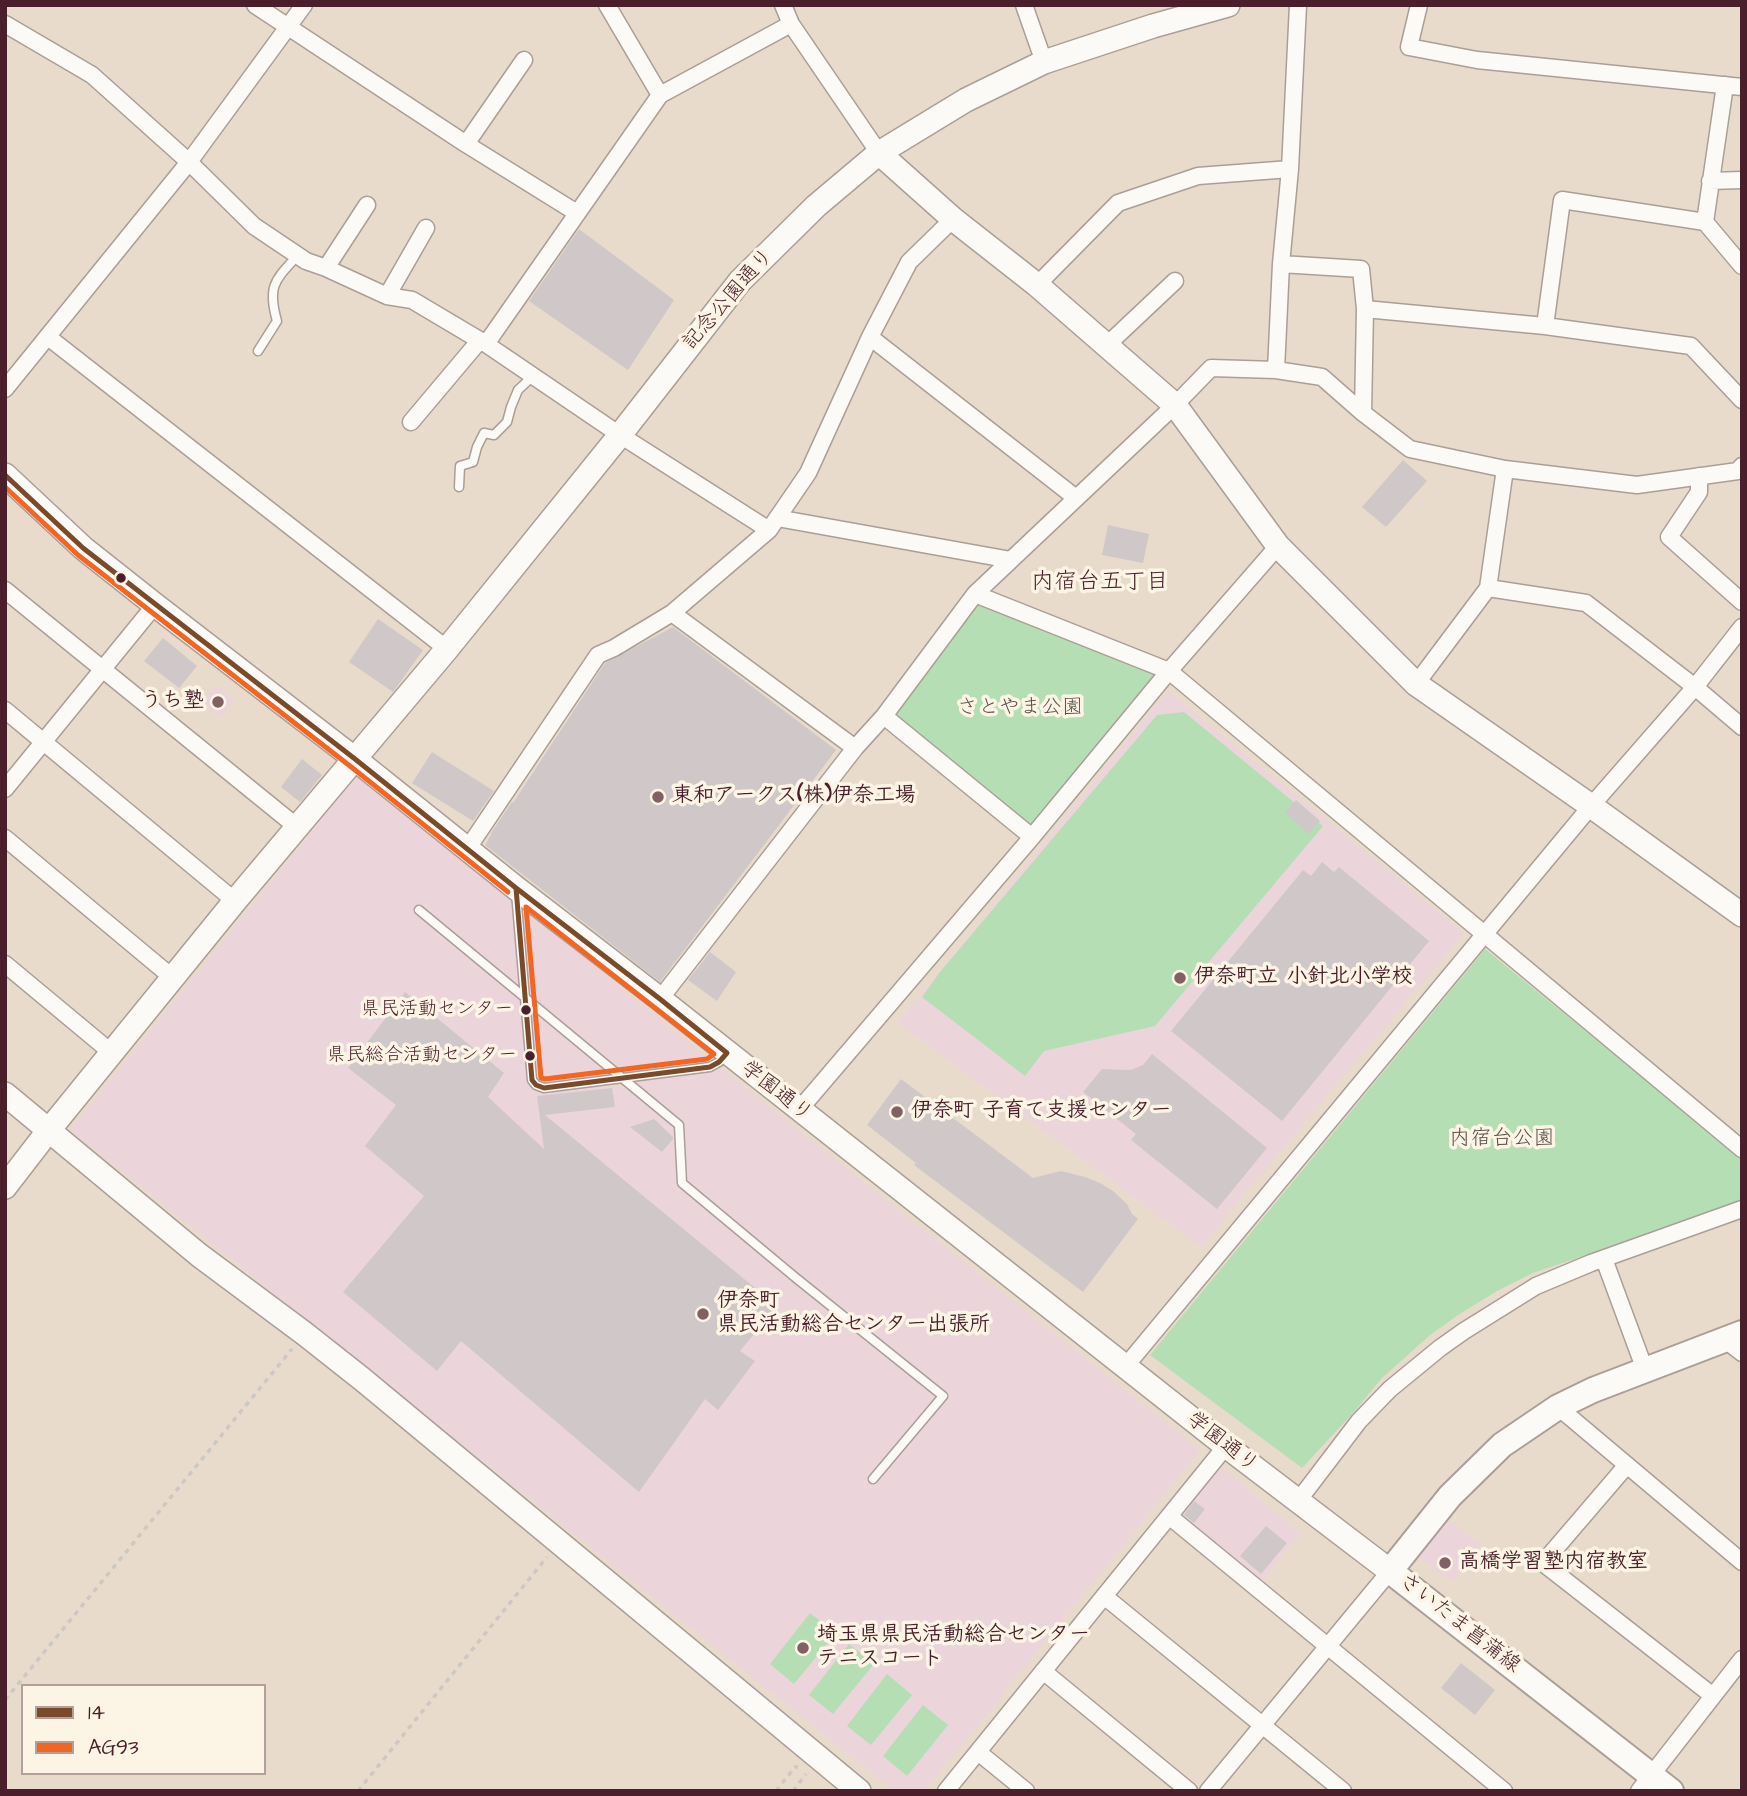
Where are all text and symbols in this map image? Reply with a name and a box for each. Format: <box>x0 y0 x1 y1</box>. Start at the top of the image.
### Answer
street label: 記念公園通り <box>678 244 780 356</box>
district label: 内宿台五丁目 <box>1031 569 1169 597</box>
unlabelled marker <box>114 571 128 585</box>
place label: うち塾 <box>141 689 204 715</box>
marker: うち塾 <box>210 694 226 710</box>
park label: さとやま公園 <box>957 696 1083 722</box>
place label: 東和アークス(株)伊奈工場 <box>672 784 916 810</box>
marker: 東和アークス(株)伊奈工場 <box>650 789 666 805</box>
place label: 伊奈町立 小針北小学校 <box>1194 965 1412 991</box>
marker: 伊奈町立 小針北小学校 <box>1172 970 1188 986</box>
place label: 県民活動センター <box>361 999 513 1021</box>
marker: 県民活動センター <box>519 1003 533 1017</box>
place label: 県民総合活動センター <box>327 1045 517 1067</box>
marker: 県民総合活動センター <box>523 1049 537 1063</box>
street label: 学園通り <box>735 1056 817 1128</box>
place label: 伊奈町 子育て支援センター <box>911 1099 1171 1125</box>
marker: 伊奈町 子育て支援センター <box>889 1104 905 1120</box>
park label: 内宿台公園 <box>1450 1127 1554 1153</box>
place label: 伊奈町 県民活動総合センター出張所 <box>717 1289 990 1339</box>
marker: 伊奈町 県民活動総合センター出張所 <box>695 1306 711 1322</box>
street label: 学園通り <box>1181 1407 1263 1479</box>
place label: 高橋学習塾内宿教室 <box>1459 1550 1648 1576</box>
marker: 高橋学習塾内宿教室 <box>1437 1555 1453 1571</box>
street label: さいたま菖蒲線 <box>1393 1569 1525 1679</box>
place label: 埼玉県県民活動総合センター テニスコート <box>817 1623 1090 1673</box>
marker: 埼玉県県民活動総合センター テニスコート <box>795 1640 811 1656</box>
legend <box>21 1684 266 1775</box>
text: 14 <box>88 1698 105 1727</box>
text: AG93 <box>88 1733 139 1762</box>

